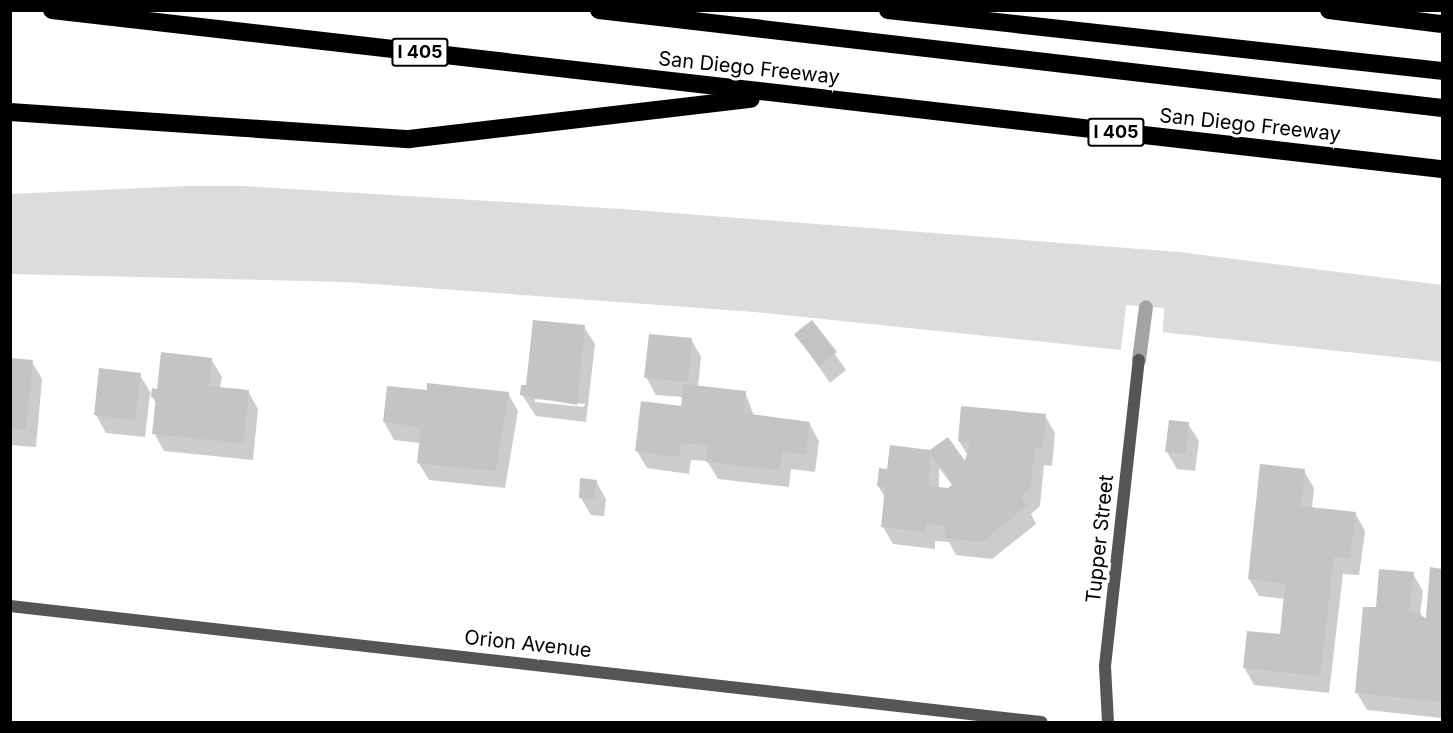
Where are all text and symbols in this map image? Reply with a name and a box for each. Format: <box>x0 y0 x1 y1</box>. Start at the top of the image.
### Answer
road number: I 405 <box>390 37 450 67</box>
street label: San Diego Freeway <box>657 47 841 89</box>
street label: San Diego Freeway <box>1158 104 1342 146</box>
road number: I 405 <box>1086 117 1146 147</box>
street label: Tupper Street <box>1081 474 1119 604</box>
street label: Orion Avenue <box>463 625 593 663</box>

